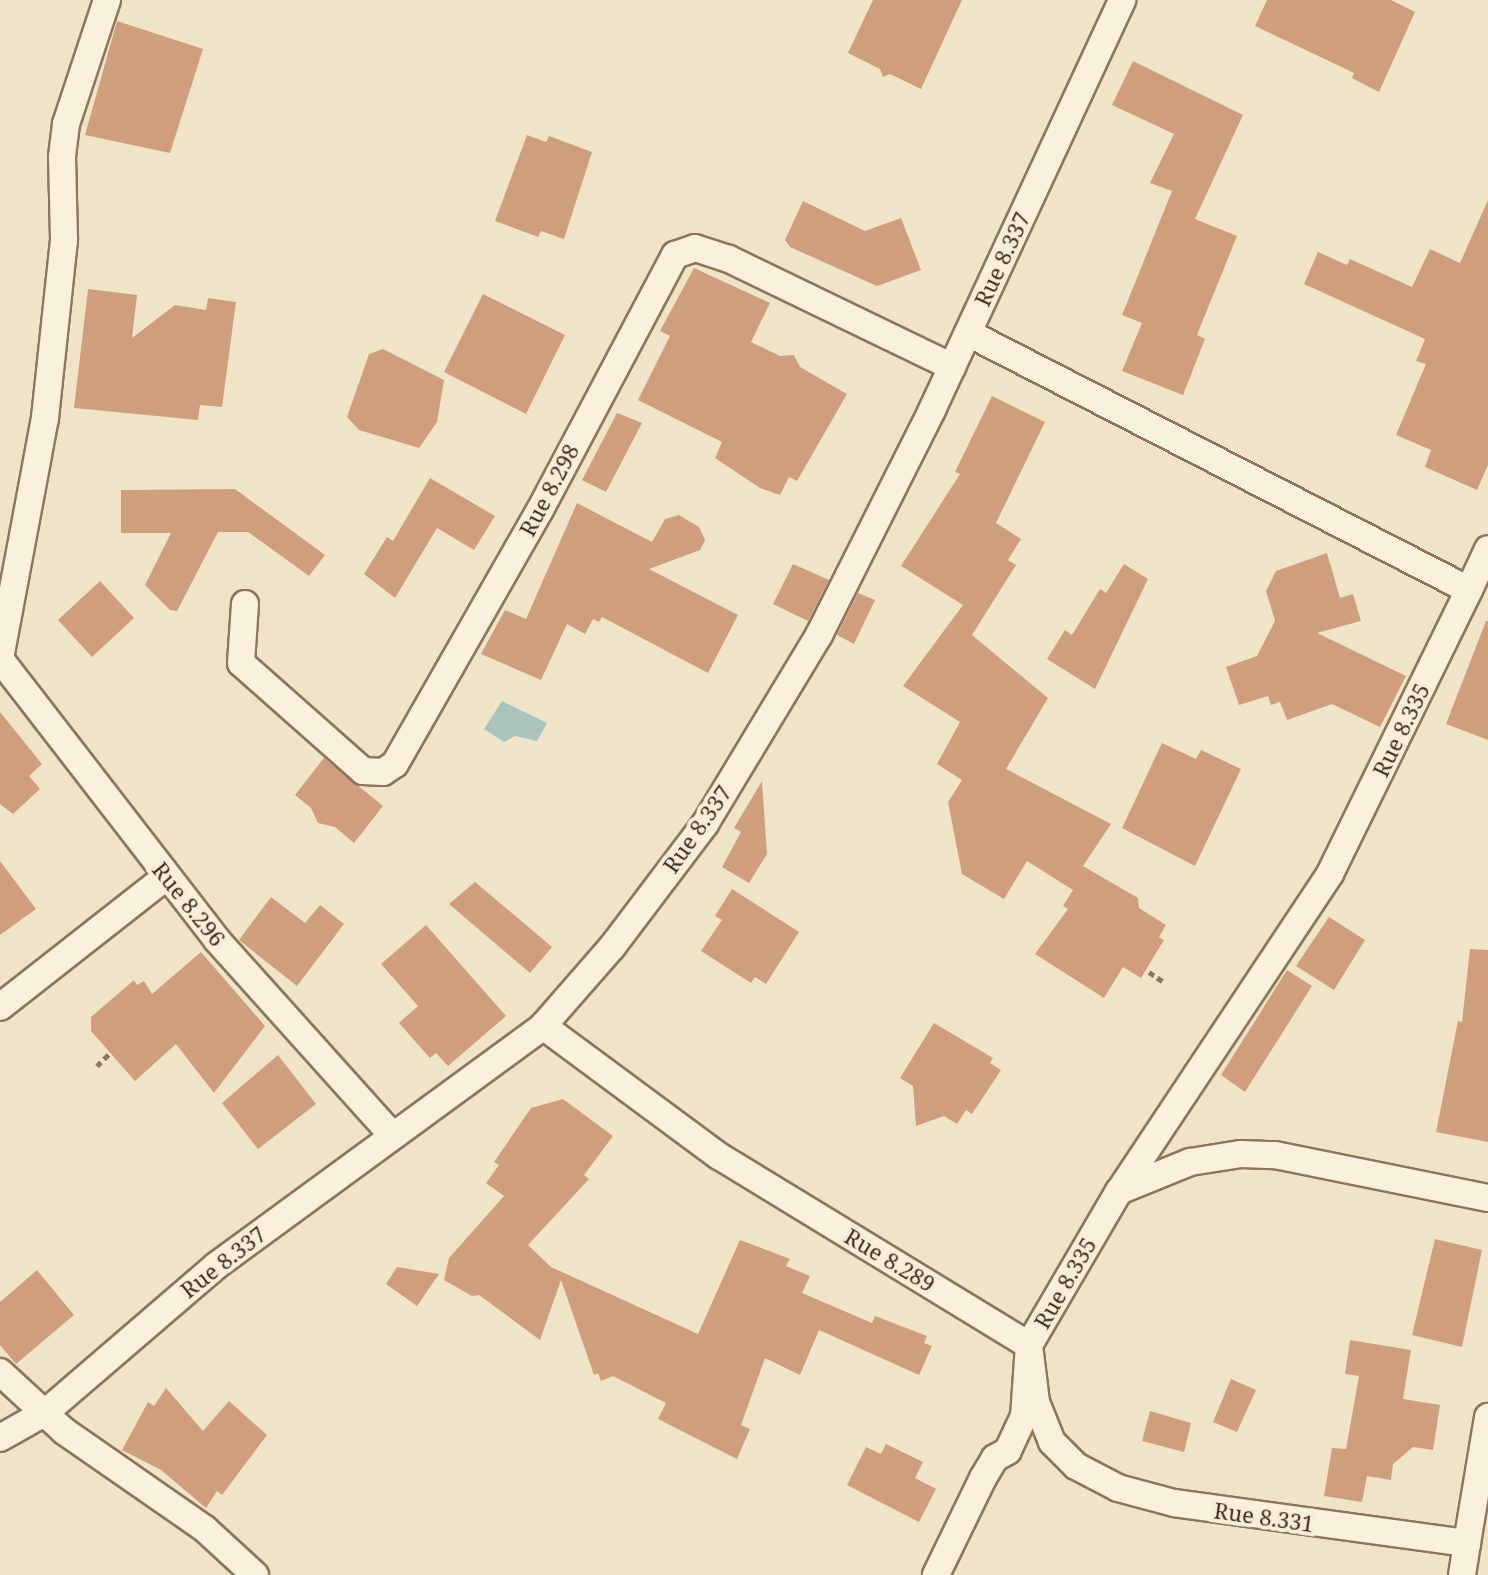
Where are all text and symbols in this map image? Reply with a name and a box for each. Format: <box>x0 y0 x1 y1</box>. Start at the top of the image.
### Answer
street label: Rue 8.337 <box>969 208 1035 310</box>
street label: Rue 8.298 <box>514 439 584 541</box>
street label: Rue 8.335 <box>1367 679 1435 781</box>
street label: Rue 8.337 <box>657 780 737 878</box>
street label: Rue 8.296 <box>147 857 231 951</box>
street label: Rue 8.337 <box>175 1221 271 1303</box>
street label: Rue 8.289 <box>840 1223 940 1297</box>
street label: Rue 8.335 <box>1028 1233 1102 1333</box>
street label: Rue 8.331 <box>1212 1497 1316 1537</box>

